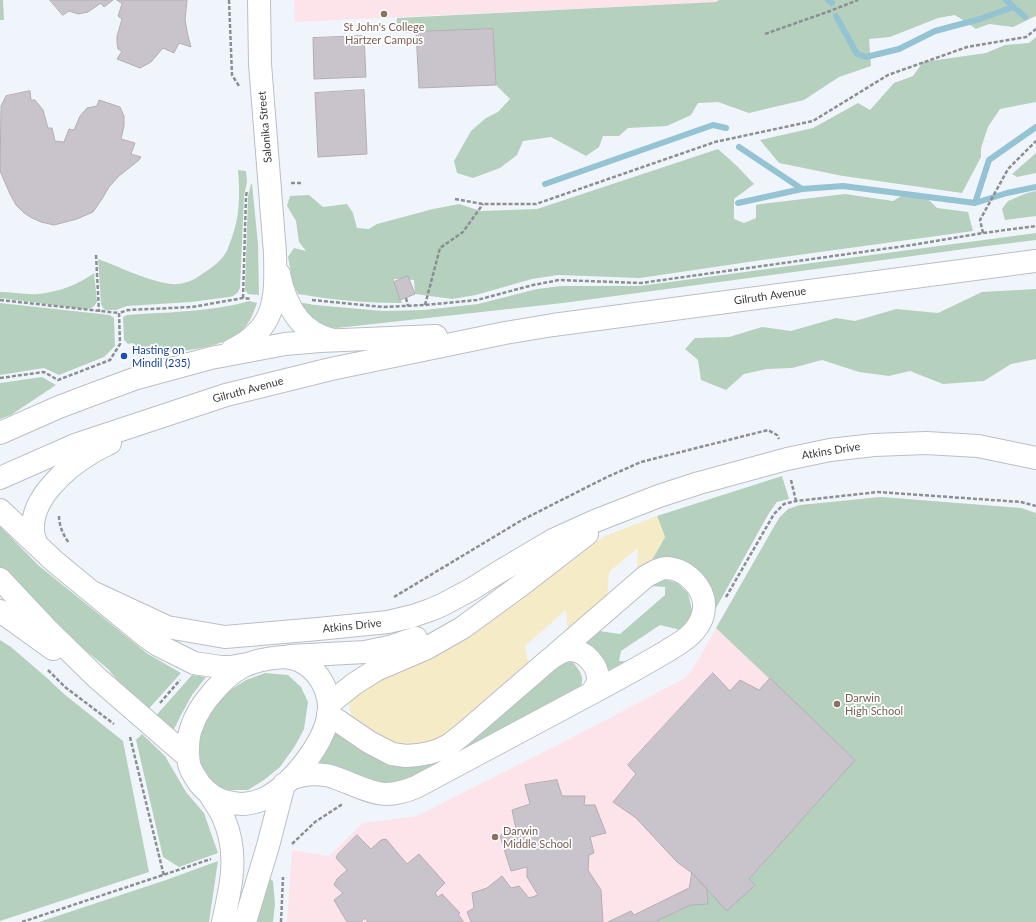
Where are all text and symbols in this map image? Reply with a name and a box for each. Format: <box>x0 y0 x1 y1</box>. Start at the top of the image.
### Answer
marker: St John's College Hartzer Campus <box>379 9 389 19</box>
place label: St John's College Hartzer Campus <box>344 20 424 46</box>
street label: Salonika Street <box>255 91 275 163</box>
street label: Gilruth Avenue <box>733 284 807 308</box>
place label: Hasting on Mindil (235) <box>132 343 190 369</box>
marker: Hasting on Mindil (235) <box>119 351 129 361</box>
street label: Gilruth Avenue <box>211 374 285 406</box>
street label: Atkins Drive <box>801 440 861 462</box>
street label: Atkins Drive <box>322 616 382 636</box>
place label: Darwin High School <box>845 691 903 717</box>
marker: Darwin High School <box>832 699 842 709</box>
place label: Darwin Middle School <box>503 824 572 850</box>
marker: Darwin Middle School <box>490 832 500 842</box>

